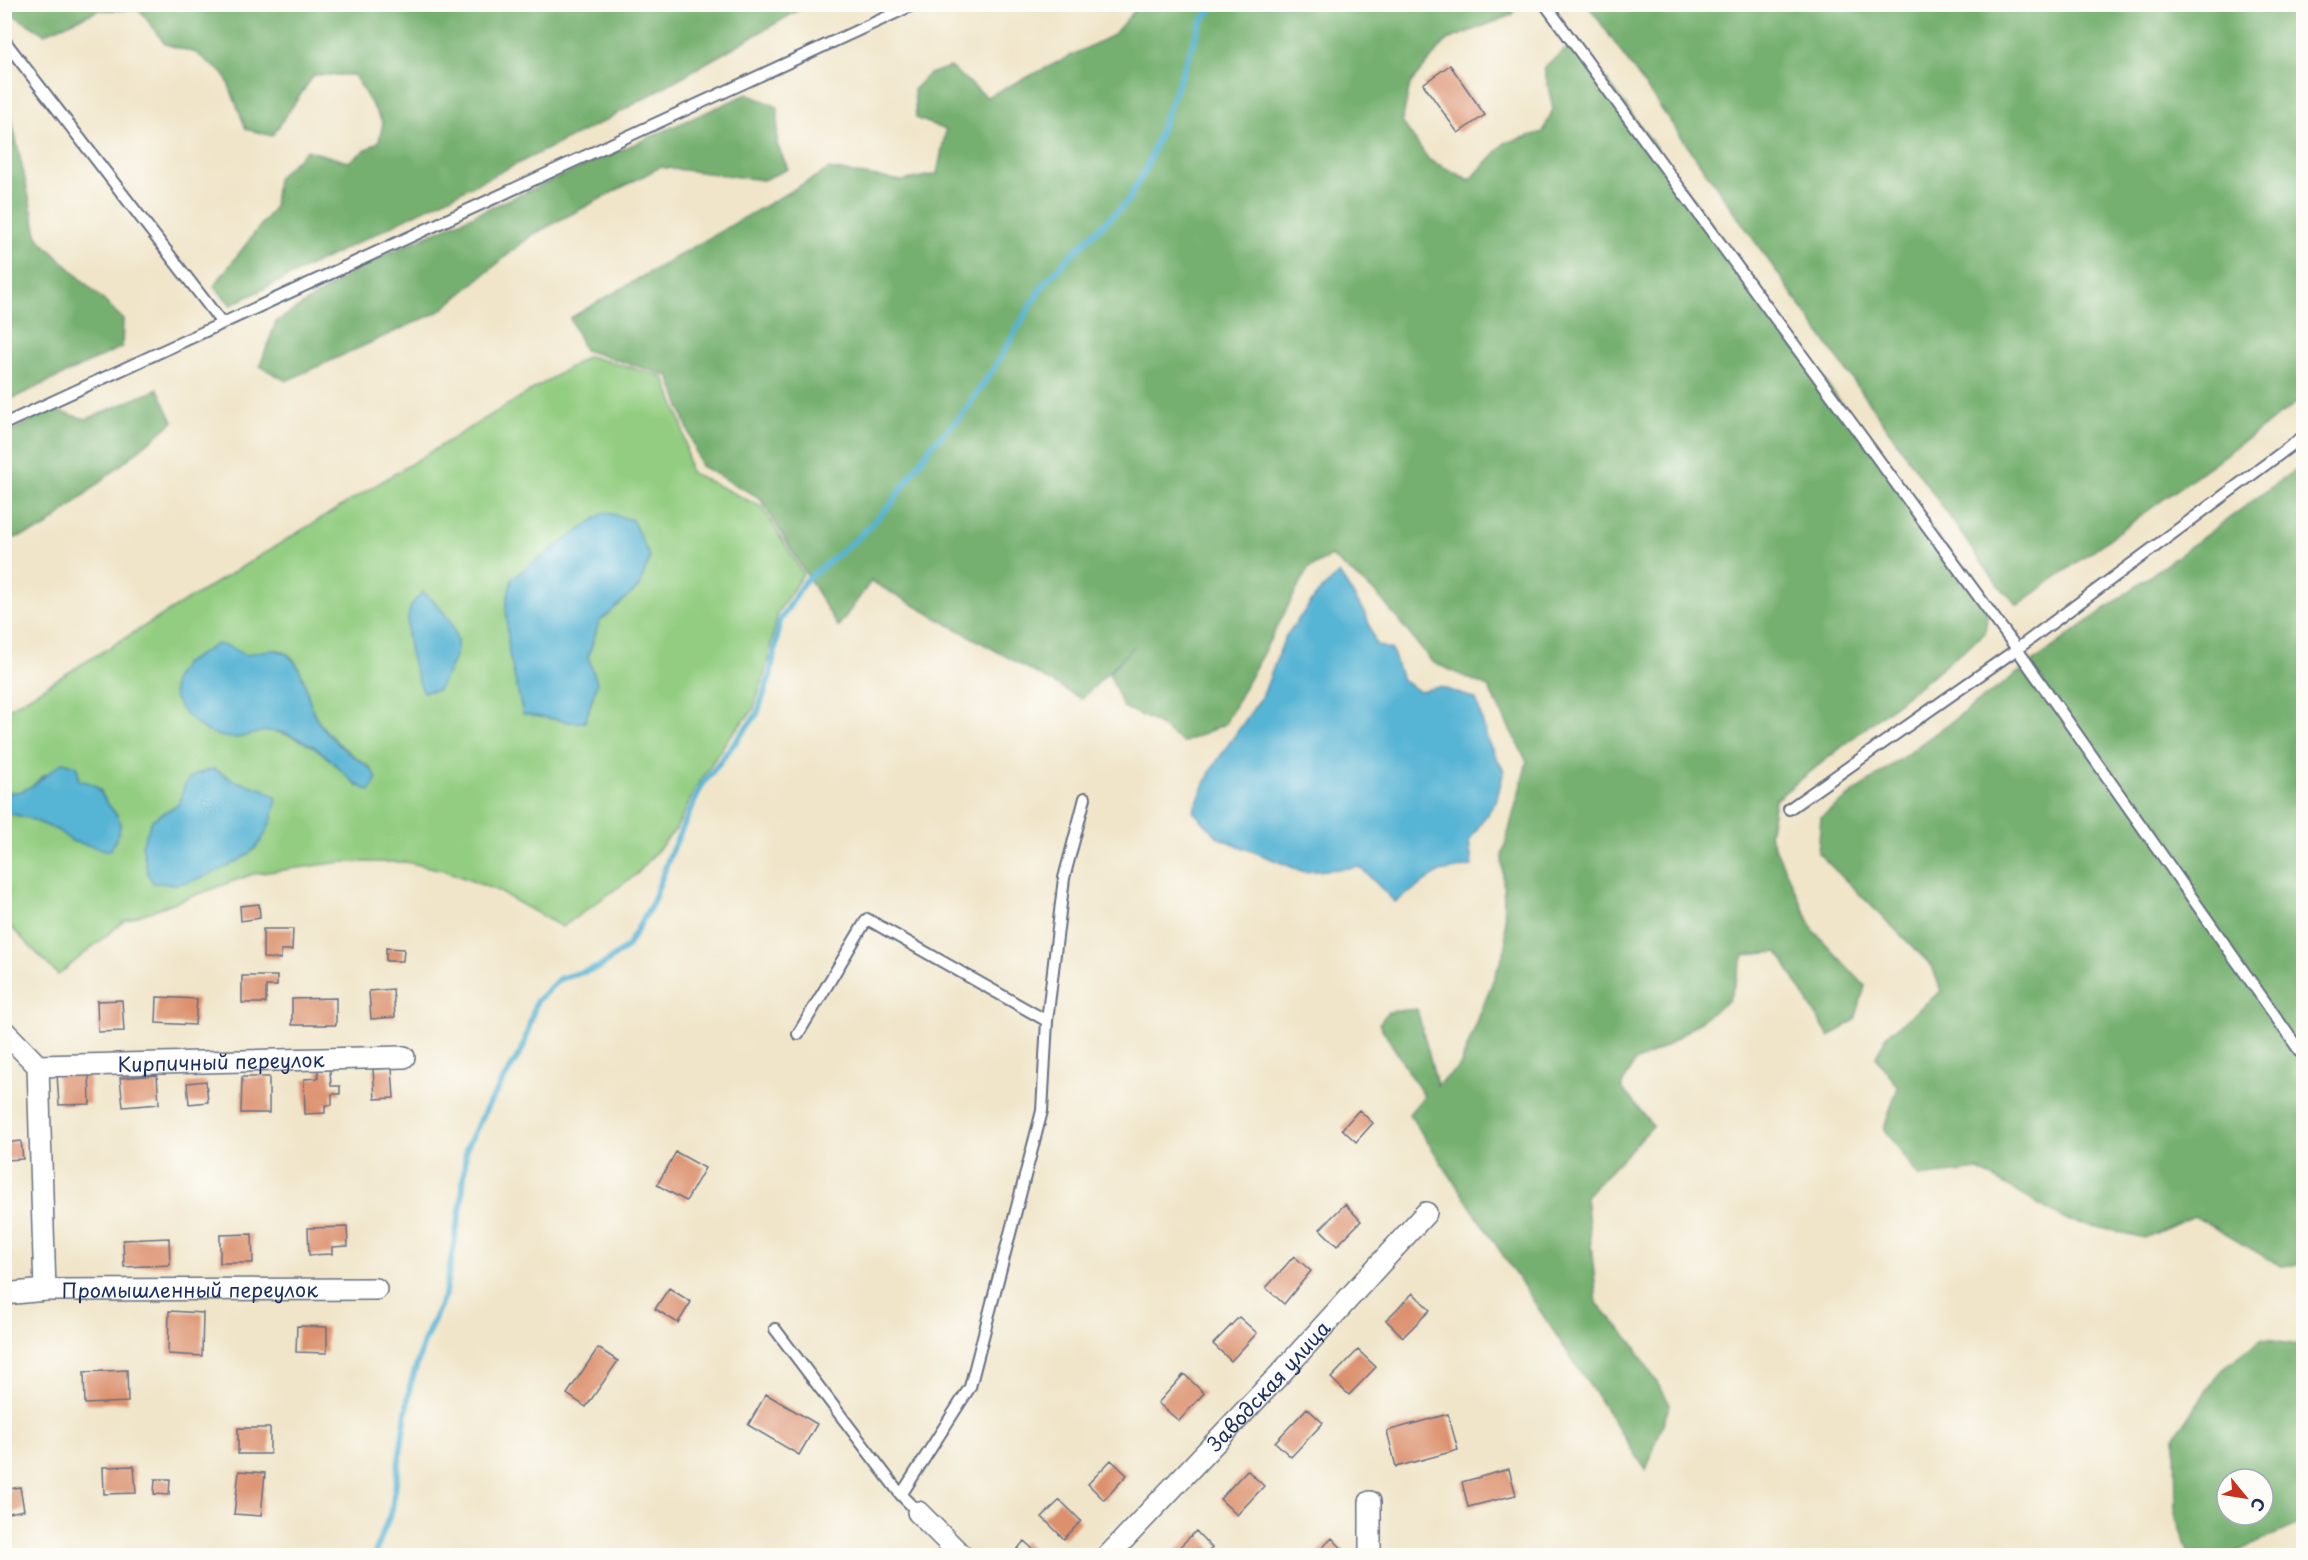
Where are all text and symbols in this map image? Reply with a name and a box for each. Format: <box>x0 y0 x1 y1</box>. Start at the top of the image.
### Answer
street label: Кирпичный переулок <box>117 1044 325 1079</box>
street label: Промышленный переулок <box>62 1274 318 1305</box>
street label: Заводская улица <box>1200 1313 1337 1458</box>
north arrow <box>2215 1467 2275 1527</box>
text: С <box>2245 1494 2272 1516</box>

